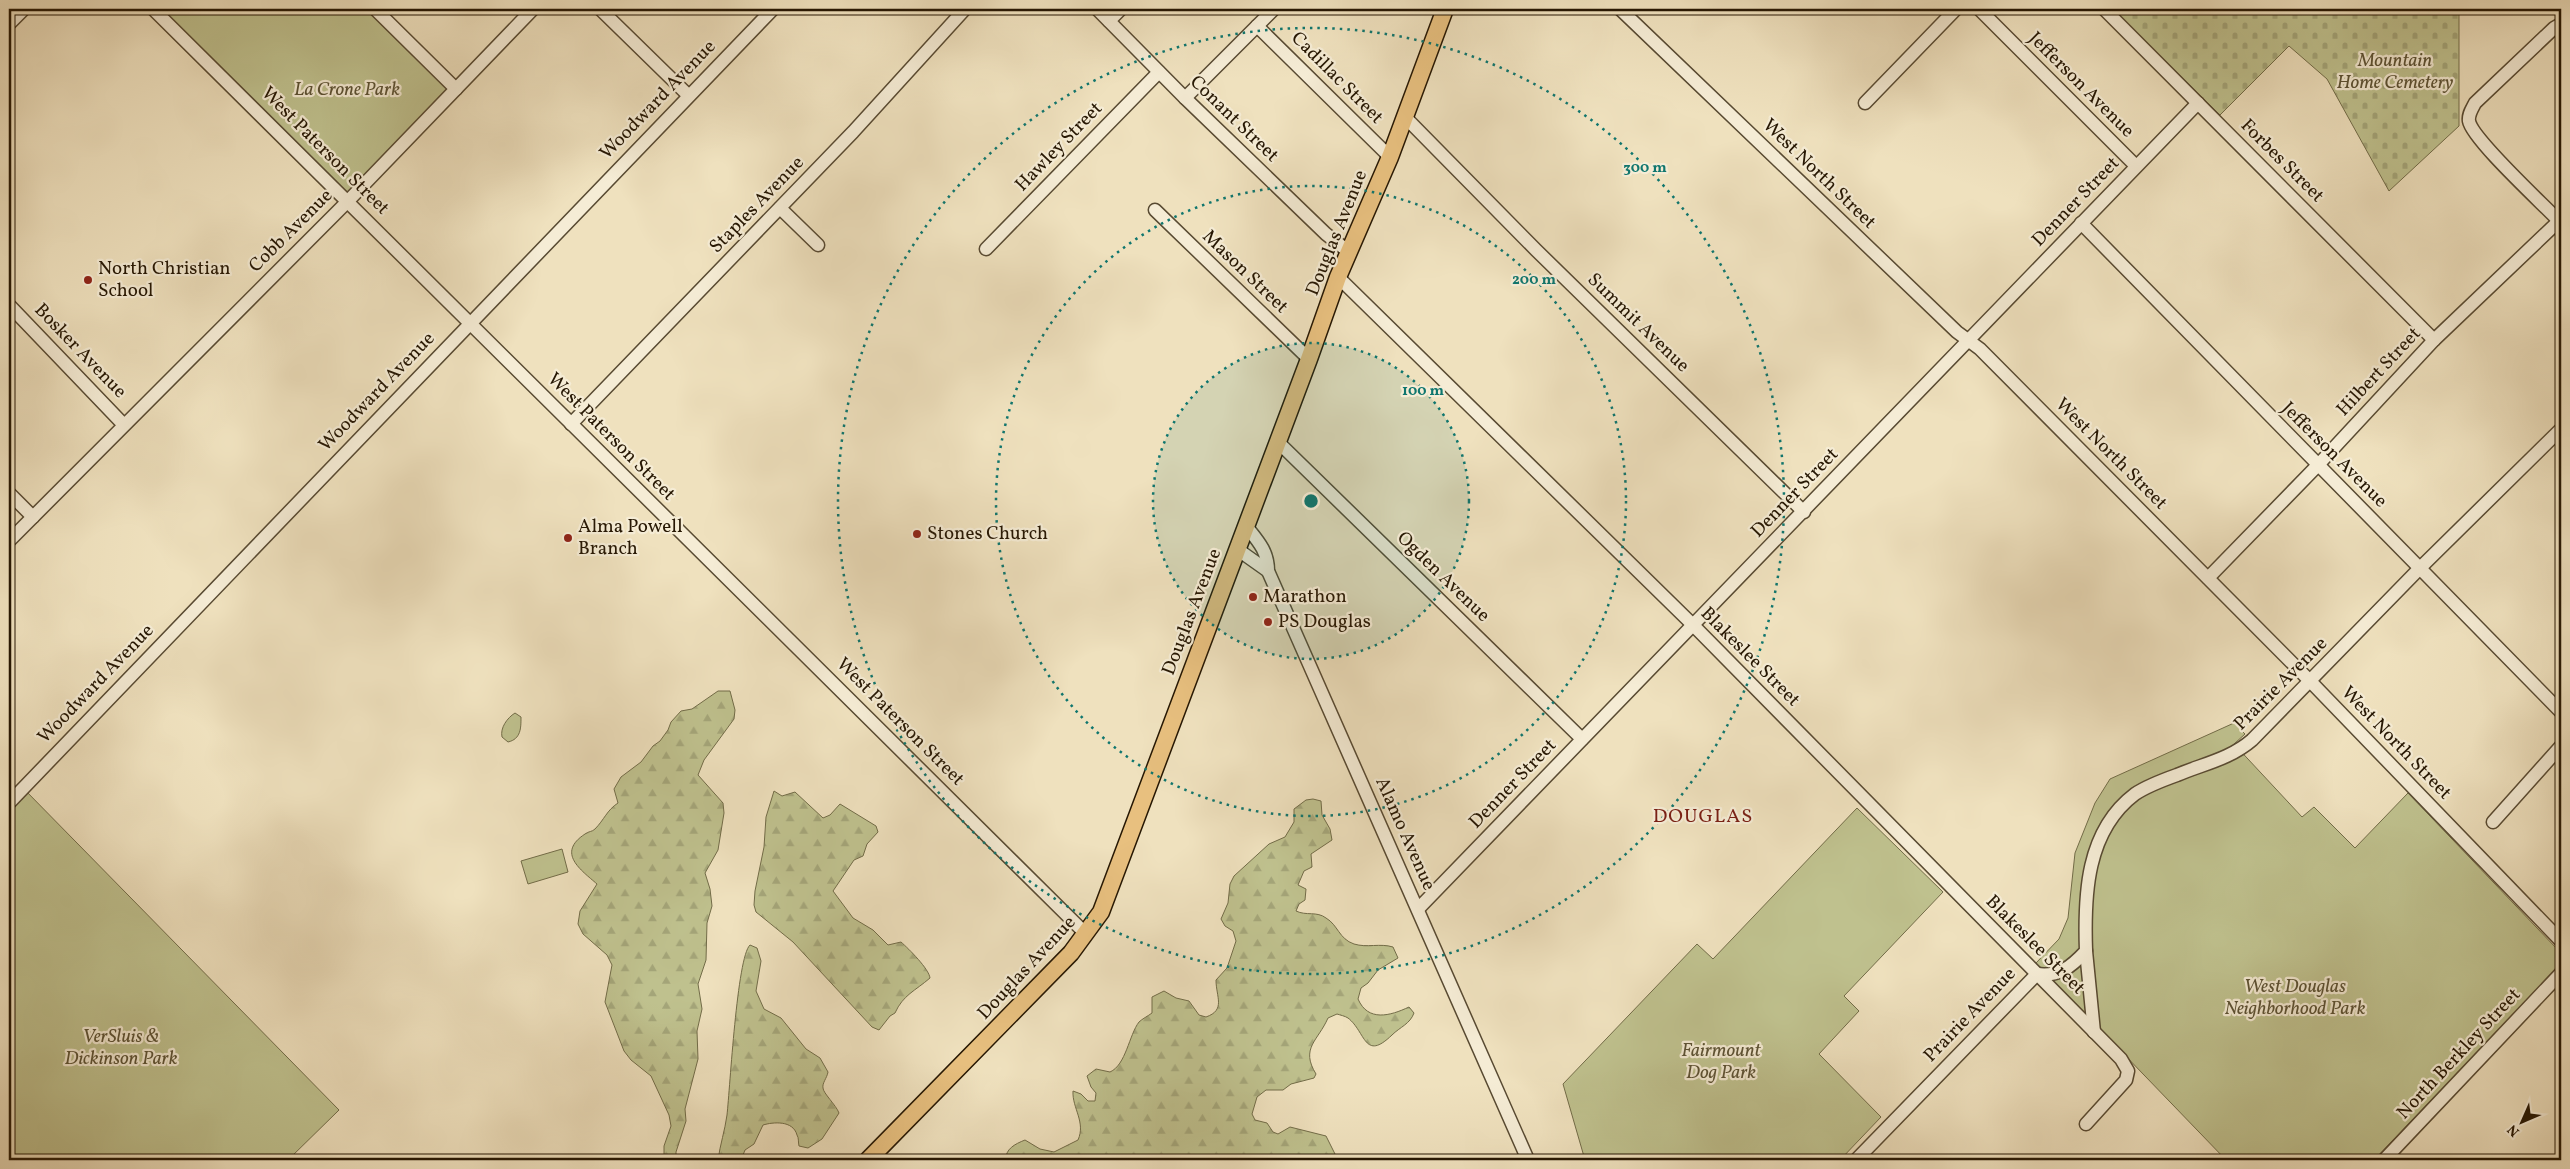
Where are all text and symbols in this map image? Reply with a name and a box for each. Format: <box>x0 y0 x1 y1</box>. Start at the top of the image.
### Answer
street label: Cadillac Street <box>1285 26 1389 130</box>
street label: Jefferson Avenue <box>2022 26 2140 144</box>
street label: Woodward Avenue <box>594 34 722 166</box>
park label: Mountain Home Cemetery <box>2337 48 2454 96</box>
street label: Conant Street <box>1184 70 1285 168</box>
park label: La Crone Park <box>294 77 400 103</box>
street label: West Paterson Street <box>255 81 395 221</box>
street label: Hawley Street <box>1009 96 1109 198</box>
street label: West North Street <box>1756 113 1882 235</box>
street label: Forbes Street <box>2234 113 2330 209</box>
street label: Staples Avenue <box>704 151 810 259</box>
street label: Denner Street <box>2026 151 2126 253</box>
text: 300 m <box>1623 158 1667 179</box>
street label: Douglas Avenue <box>1300 166 1374 300</box>
street label: Cobb Avenue <box>243 183 339 279</box>
street label: Mason Street <box>1196 224 1294 320</box>
place label: North Christian School <box>98 256 231 304</box>
street label: Summit Avenue <box>1581 267 1695 379</box>
text: 200 m <box>1512 270 1556 291</box>
marker: North Christian School <box>82 274 94 286</box>
street label: Bosker Avenue <box>28 298 132 404</box>
street label: Hilbert Street <box>2331 321 2427 422</box>
street label: Woodward Avenue <box>313 326 441 458</box>
street label: West Paterson Street <box>541 367 681 507</box>
text: 100 m <box>1402 381 1445 402</box>
street label: West North Street <box>2049 392 2173 516</box>
street label: Jefferson Avenue <box>2275 396 2393 514</box>
street label: Denner Street <box>1745 442 1845 544</box>
centre of rings <box>1302 492 1320 510</box>
place label: Alma Powell Branch <box>578 514 683 562</box>
place label: Stones Church <box>927 521 1048 547</box>
street label: Ogden Avenue <box>1391 526 1495 628</box>
marker: Stones Church <box>911 528 923 540</box>
marker: Alma Powell Branch <box>562 532 574 544</box>
street label: Douglas Avenue <box>1156 545 1228 679</box>
place label: Marathon <box>1263 584 1347 610</box>
marker: Marathon <box>1247 591 1259 603</box>
street label: Blakeslee Street <box>1694 601 1806 713</box>
place label: PS Douglas <box>1278 609 1371 635</box>
marker: PS Douglas <box>1262 616 1274 628</box>
street label: Woodward Avenue <box>32 618 160 750</box>
street label: Prairie Avenue <box>2228 631 2334 737</box>
street label: West Paterson Street <box>830 652 970 792</box>
street label: West North Street <box>2335 680 2457 806</box>
street label: Denner Street <box>1463 733 1563 835</box>
street label: Alamo Avenue <box>1368 773 1442 895</box>
district label: DOUGLAS <box>1653 803 1753 831</box>
street label: Blakeslee Street <box>1979 889 2091 1001</box>
street label: Douglas Avenue <box>972 910 1082 1026</box>
street label: Prairie Avenue <box>1918 962 2022 1068</box>
park label: West Douglas Neighborhood Park <box>2224 974 2366 1022</box>
street label: North Berkley Street <box>2391 982 2527 1125</box>
park label: VerSluis & Dickinson Park <box>64 1024 178 1072</box>
park label: Fairmount Dog Park <box>1681 1038 1762 1086</box>
north arrow <box>2498 1096 2548 1146</box>
text: N <box>2504 1120 2524 1140</box>

